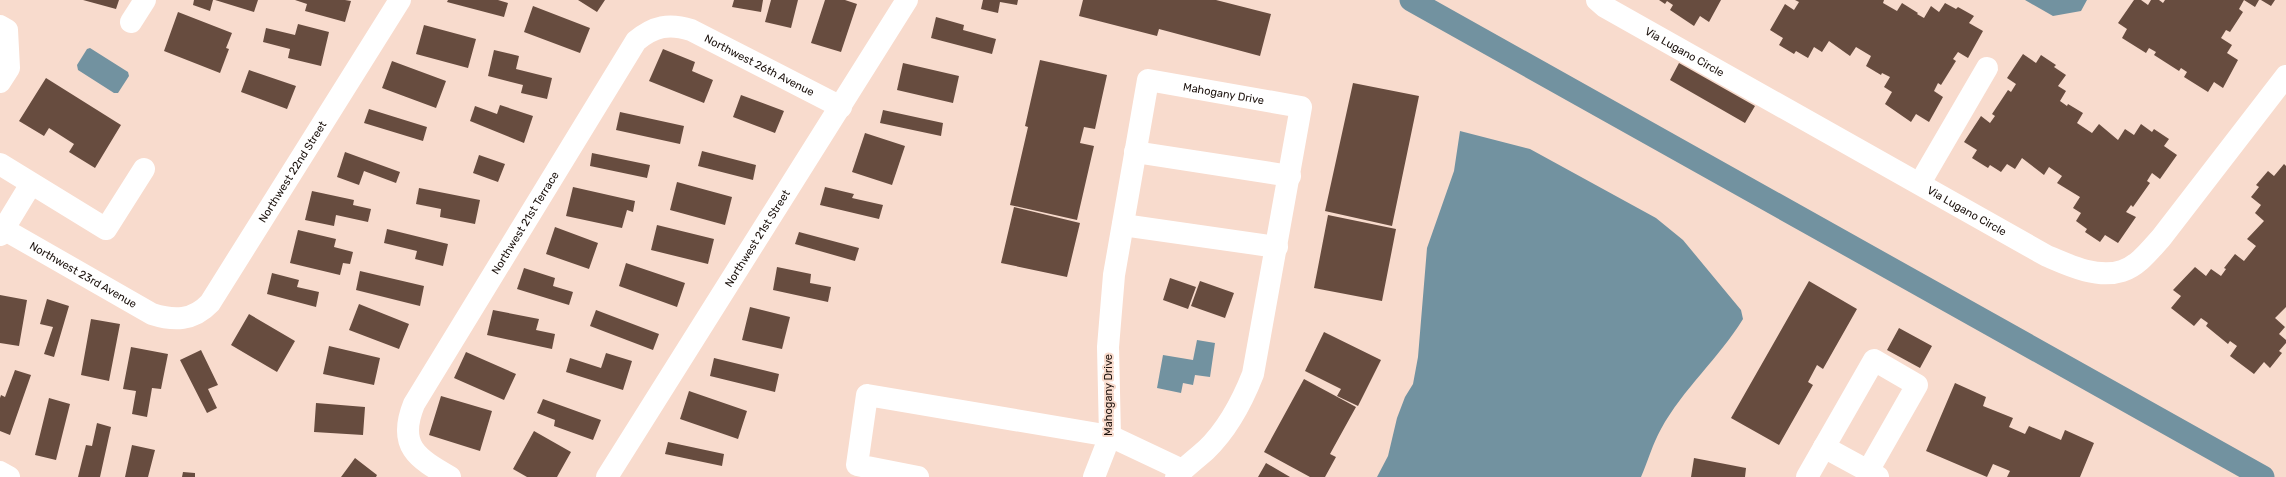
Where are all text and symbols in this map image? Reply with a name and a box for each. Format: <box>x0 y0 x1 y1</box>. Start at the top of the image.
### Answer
street label: Via Lugano Circle <box>1643 24 1726 79</box>
street label: Northwest 26th Avenue <box>702 32 816 99</box>
street label: Mahogany Drive <box>1182 80 1265 107</box>
street label: Northwest 22nd Street <box>256 118 329 225</box>
street label: Northwest 21st Terrace <box>488 169 561 277</box>
street label: Via Lugano Circle <box>1925 183 2009 238</box>
street label: Northwest 21st Street <box>722 187 793 289</box>
street label: Northwest 23rd Avenue <box>27 239 139 310</box>
street label: Mahogany Drive <box>1102 354 1115 436</box>

